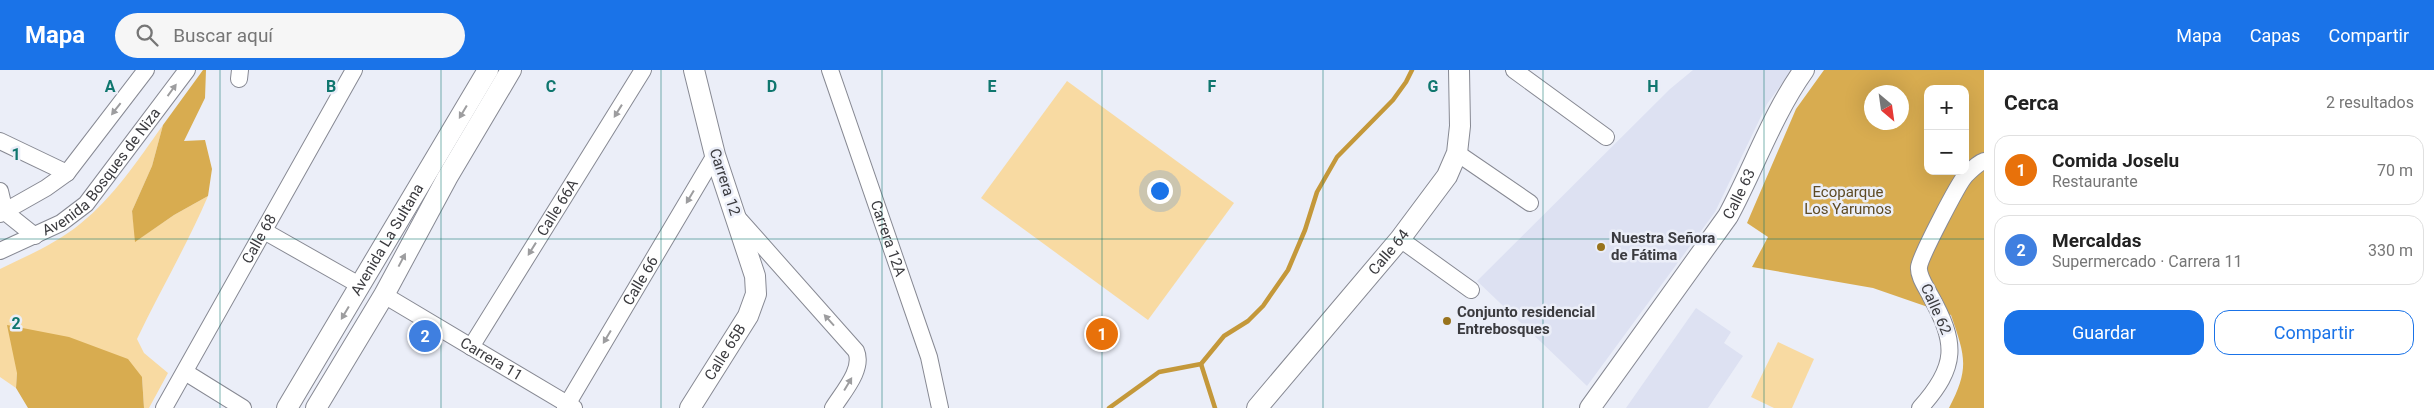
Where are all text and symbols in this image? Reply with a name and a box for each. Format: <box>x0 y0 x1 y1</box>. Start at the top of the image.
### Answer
search box <box>115 13 465 58</box>
text: Mapa <box>25 21 85 49</box>
icon: search <box>133 21 161 49</box>
text: Buscar aquí <box>173 24 273 47</box>
text: Mapa <box>2176 25 2222 46</box>
text: Capas <box>2250 25 2300 46</box>
text: Compartir <box>2328 25 2409 46</box>
text: A <box>105 77 116 96</box>
text: B <box>326 77 336 96</box>
text: C <box>546 77 556 96</box>
text: D <box>767 77 777 96</box>
text: E <box>988 77 997 96</box>
text: F <box>1208 77 1217 96</box>
text: G <box>1428 77 1439 96</box>
text: H <box>1647 77 1659 96</box>
one-way arrow <box>167 83 177 97</box>
north arrow <box>1864 85 1909 130</box>
map controls <box>1924 85 1969 175</box>
button: + <box>1924 85 1969 130</box>
text: Cerca <box>2004 91 2059 115</box>
text: 2 resultados <box>2326 93 2414 112</box>
one-way arrow <box>111 102 122 115</box>
street label: Avenida Bosques de Niza <box>39 104 164 239</box>
one-way arrow <box>458 105 467 118</box>
one-way arrow <box>613 105 622 118</box>
button: − <box>1924 130 1969 175</box>
text: 1 <box>11 145 21 164</box>
street label: Carrera 12 <box>706 146 744 218</box>
text: Comida Joselu <box>2052 149 2179 172</box>
text: 1 <box>2016 161 2026 180</box>
text: 70 m <box>2377 161 2413 180</box>
street label: Calle 63 <box>1719 166 1759 222</box>
text: Restaurante <box>2052 172 2138 191</box>
street label: Calle 66A <box>533 176 582 239</box>
your location <box>1147 178 1173 204</box>
street label: Avenida La Sultana <box>347 180 427 299</box>
park label: Ecoparque Los Yarumos <box>1804 183 1892 218</box>
one-way arrow <box>686 190 695 203</box>
street label: Carrera 12A <box>867 198 910 279</box>
street label: Calle 68 <box>238 211 280 267</box>
street label: Calle 64 <box>1365 226 1413 279</box>
place label: Nuestra Señora de Fátima <box>1611 229 1715 264</box>
text: Mercaldas <box>2052 229 2141 252</box>
marker: Nuestra Señora de Fátima <box>1595 241 1607 253</box>
text: 2 <box>2016 241 2026 260</box>
text: 330 m <box>2368 241 2413 260</box>
one-way arrow <box>527 243 537 256</box>
text: Supermercado · Carrera 11 <box>2052 252 2242 271</box>
one-way arrow <box>398 253 406 268</box>
street label: Calle 66 <box>619 253 662 308</box>
street label: Calle 62 <box>1917 281 1955 337</box>
place label: Conjunto residencial Entrebosques <box>1457 303 1595 338</box>
one-way arrow <box>341 306 350 319</box>
button: Guardar <box>2004 310 2204 355</box>
button: Compartir <box>2214 310 2414 355</box>
text: 2 <box>11 314 21 333</box>
one-way arrow <box>823 314 835 326</box>
pin: 1 <box>1086 315 1118 353</box>
marker: Conjunto residencial Entrebosques <box>1441 315 1453 327</box>
pin: 2 <box>409 317 441 355</box>
street label: Calle 65B <box>701 321 750 384</box>
one-way arrow <box>603 330 612 343</box>
street label: Carrera 11 <box>457 333 526 384</box>
one-way arrow <box>843 377 852 390</box>

